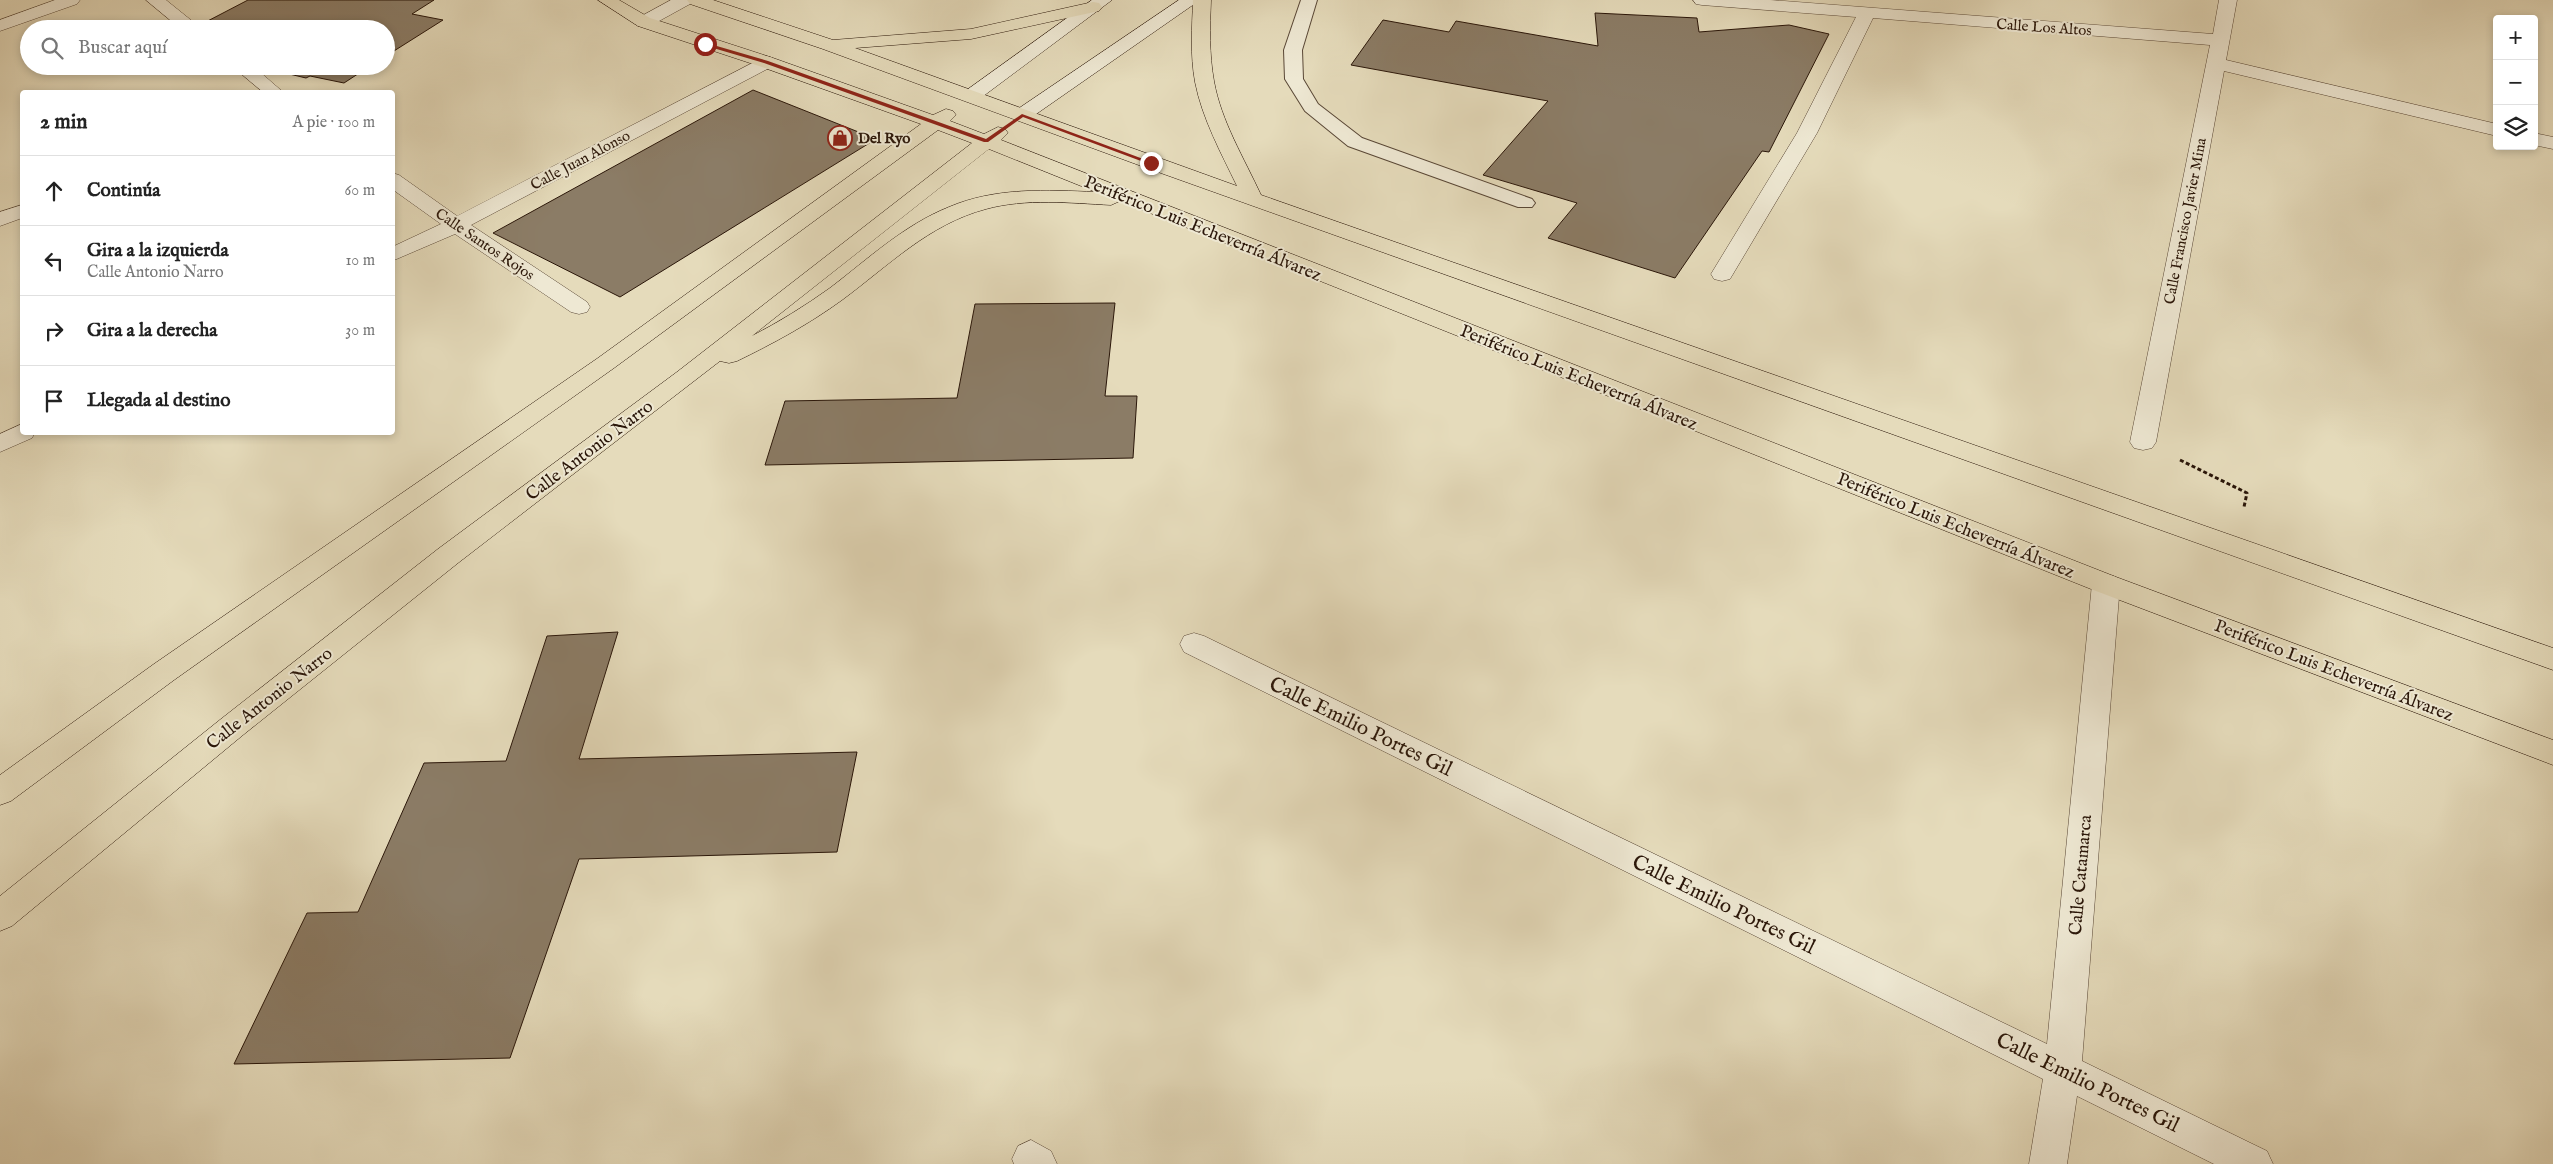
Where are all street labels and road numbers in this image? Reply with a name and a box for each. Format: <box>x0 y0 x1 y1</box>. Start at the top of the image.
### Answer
street label: Calle Los Altos <box>1996 15 2092 40</box>
street label: Calle Juan Alonso <box>527 126 633 195</box>
street label: Calle Francisco Javier Mina <box>2160 136 2211 306</box>
street label: Periférico Luis Echeverría Álvarez <box>1080 169 1325 288</box>
street label: Calle Santos Rojos <box>431 204 538 285</box>
street label: Periférico Luis Echeverría Álvarez <box>1456 318 1701 437</box>
street label: Calle Antonio Narro <box>522 396 658 507</box>
street label: Periférico Luis Echeverría Álvarez <box>1833 466 2078 585</box>
street label: Periférico Luis Echeverría Álvarez <box>2211 613 2457 728</box>
street label: Calle Antonio Narro <box>202 643 338 756</box>
street label: Calle Emilio Portes Gil <box>1264 671 1457 784</box>
street label: Calle Catamarca <box>2065 814 2098 936</box>
street label: Calle Emilio Portes Gil <box>1627 849 1820 962</box>
street label: Calle Emilio Portes Gil <box>1991 1027 2184 1140</box>

